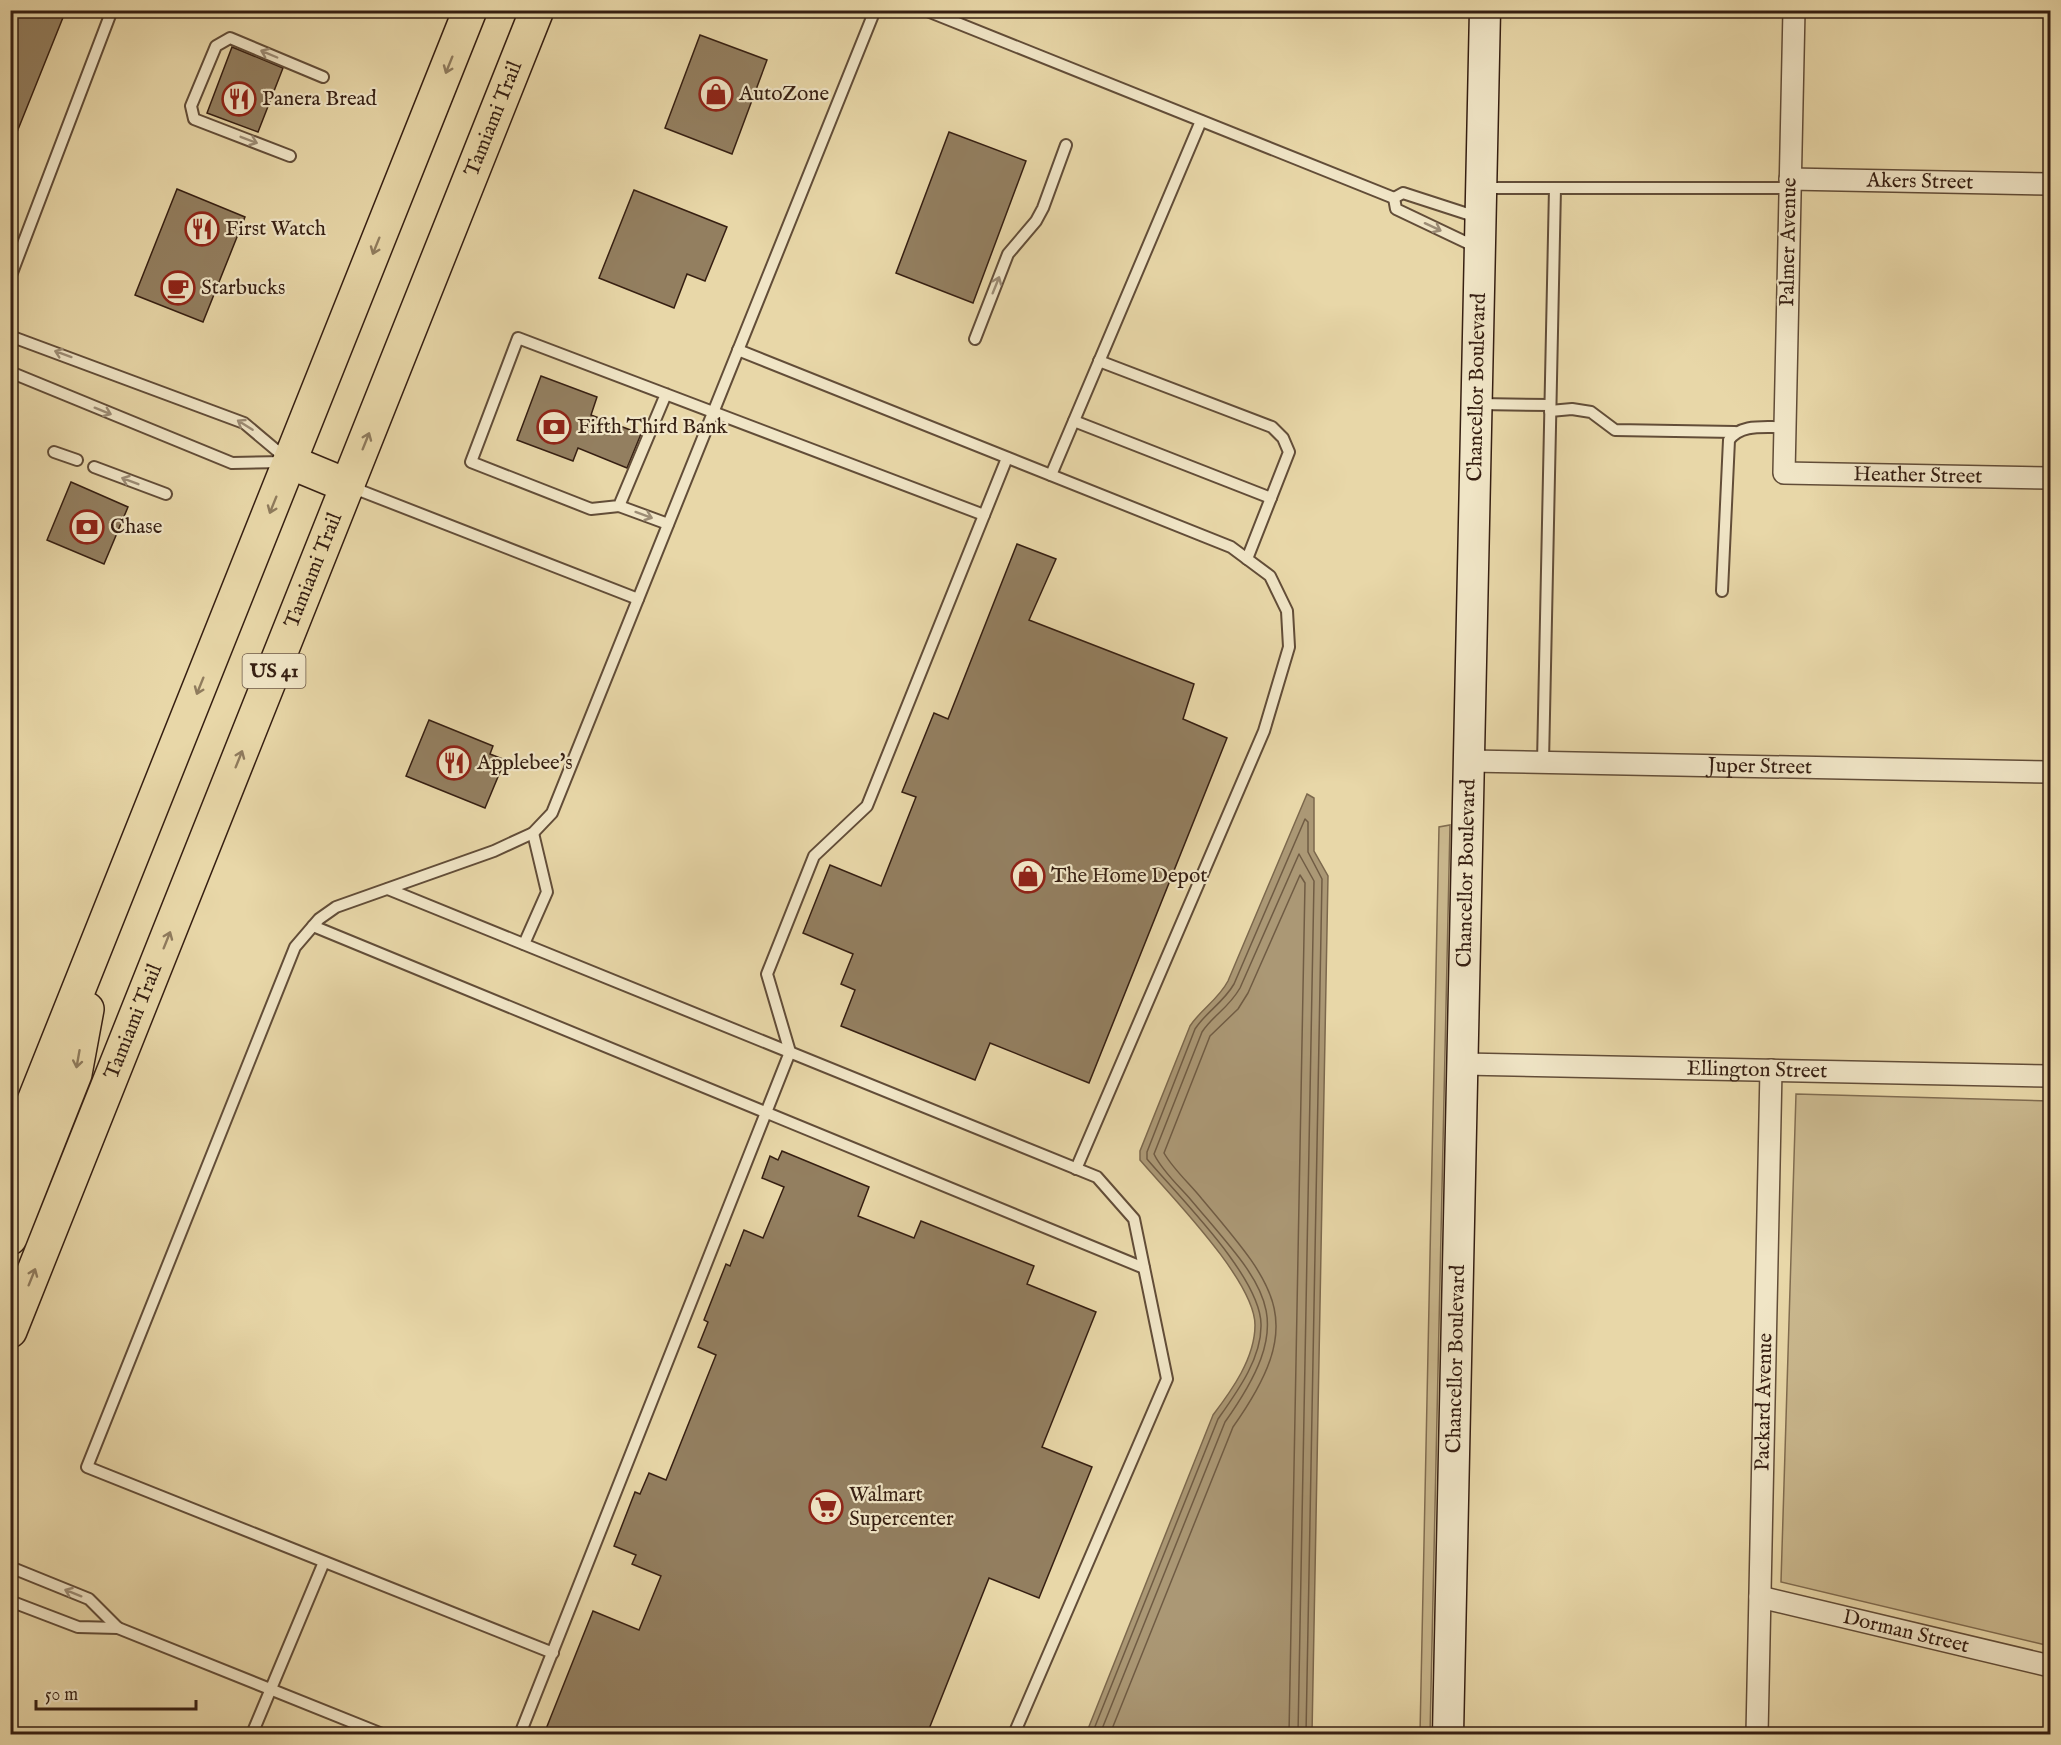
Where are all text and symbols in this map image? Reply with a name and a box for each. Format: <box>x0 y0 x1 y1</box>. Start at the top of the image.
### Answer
one-way arrow <box>260 48 278 59</box>
one-way arrow <box>443 55 454 74</box>
street label: Tamiami Trail <box>458 57 529 181</box>
shop icon: AutoZone <box>698 76 734 112</box>
restaurant icon: Panera Bread <box>221 81 257 117</box>
place label: AutoZone <box>738 81 830 108</box>
place label: Panera Bread <box>262 86 378 113</box>
one-way arrow <box>239 135 258 146</box>
street label: Akers Street <box>1865 167 1974 196</box>
street label: Palmer Avenue <box>1774 177 1804 307</box>
restaurant icon: First Watch <box>184 211 220 247</box>
place label: First Watch <box>225 216 326 243</box>
one-way arrow <box>1423 221 1441 233</box>
one-way arrow <box>370 236 381 255</box>
cafe icon: Starbucks <box>160 270 196 306</box>
place label: Starbucks <box>201 275 285 302</box>
one-way arrow <box>991 276 1002 294</box>
street label: Chancellor Boulevard <box>1461 292 1492 482</box>
one-way arrow <box>55 347 73 358</box>
one-way arrow <box>93 406 112 417</box>
bank icon: Fifth Third Bank <box>536 409 572 445</box>
place label: Fifth Third Bank <box>577 414 728 441</box>
one-way arrow <box>236 419 253 432</box>
one-way arrow <box>361 432 372 451</box>
street label: Heather Street <box>1853 461 1983 490</box>
one-way arrow <box>121 474 140 485</box>
one-way arrow <box>267 495 278 514</box>
street label: Tamiami Trail <box>278 508 349 632</box>
bank icon: Chase <box>69 509 105 545</box>
one-way arrow <box>634 510 652 521</box>
place label: Chase <box>110 514 163 541</box>
road number: US 41 <box>242 654 306 688</box>
one-way arrow <box>194 676 205 695</box>
restaurant icon: Applebee's <box>436 745 472 781</box>
one-way arrow <box>234 750 245 768</box>
place label: Applebee's <box>476 750 573 777</box>
street label: Juper Street <box>1705 752 1812 781</box>
street label: Chancellor Boulevard <box>1451 778 1482 968</box>
shop icon: The Home Depot <box>1010 858 1046 894</box>
place label: The Home Depot <box>1051 863 1208 890</box>
one-way arrow <box>162 931 173 950</box>
street label: Tamiami Trail <box>98 960 169 1083</box>
one-way arrow <box>72 1048 83 1068</box>
street label: Ellington Street <box>1686 1055 1828 1085</box>
street label: Chancellor Boulevard <box>1441 1264 1472 1454</box>
one-way arrow <box>27 1268 38 1287</box>
street label: Packard Avenue <box>1749 1332 1779 1471</box>
place label: Walmart Supercenter <box>849 1482 954 1533</box>
supermarket icon: Walmart Supercenter <box>808 1489 844 1525</box>
one-way arrow <box>64 1587 83 1598</box>
street label: Dorman Street <box>1840 1604 1972 1660</box>
scale bar <box>36 1673 196 1711</box>
text: 50 m <box>45 1684 78 1707</box>

